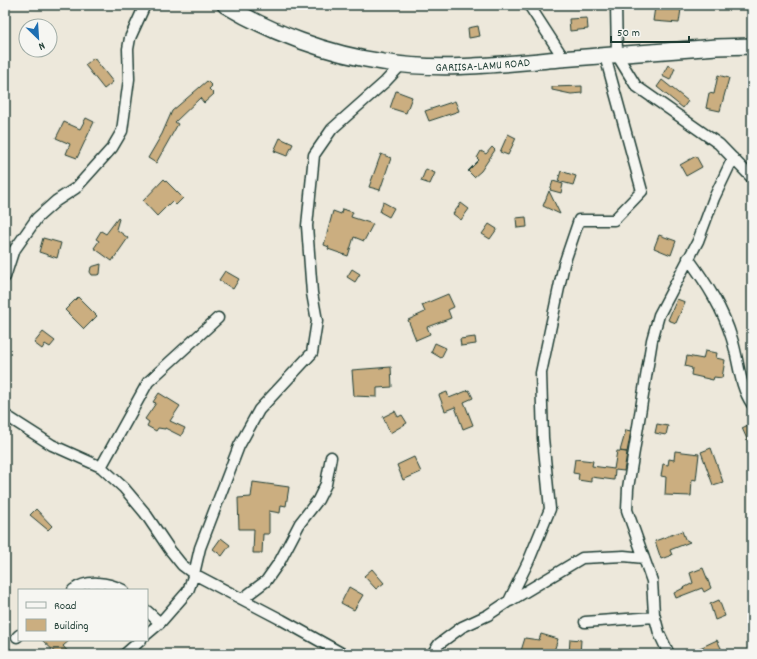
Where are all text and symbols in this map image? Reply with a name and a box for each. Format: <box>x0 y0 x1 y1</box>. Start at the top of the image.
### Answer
north arrow <box>18 18 58 58</box>
scale bar <box>611 18 689 44</box>
text: 50 m <box>617 25 640 42</box>
text: N <box>35 37 47 54</box>
street label: GARIISA-LAMU ROAD <box>435 55 531 77</box>
legend <box>18 589 148 641</box>
text: Road <box>54 598 76 615</box>
text: Building <box>54 618 89 635</box>

